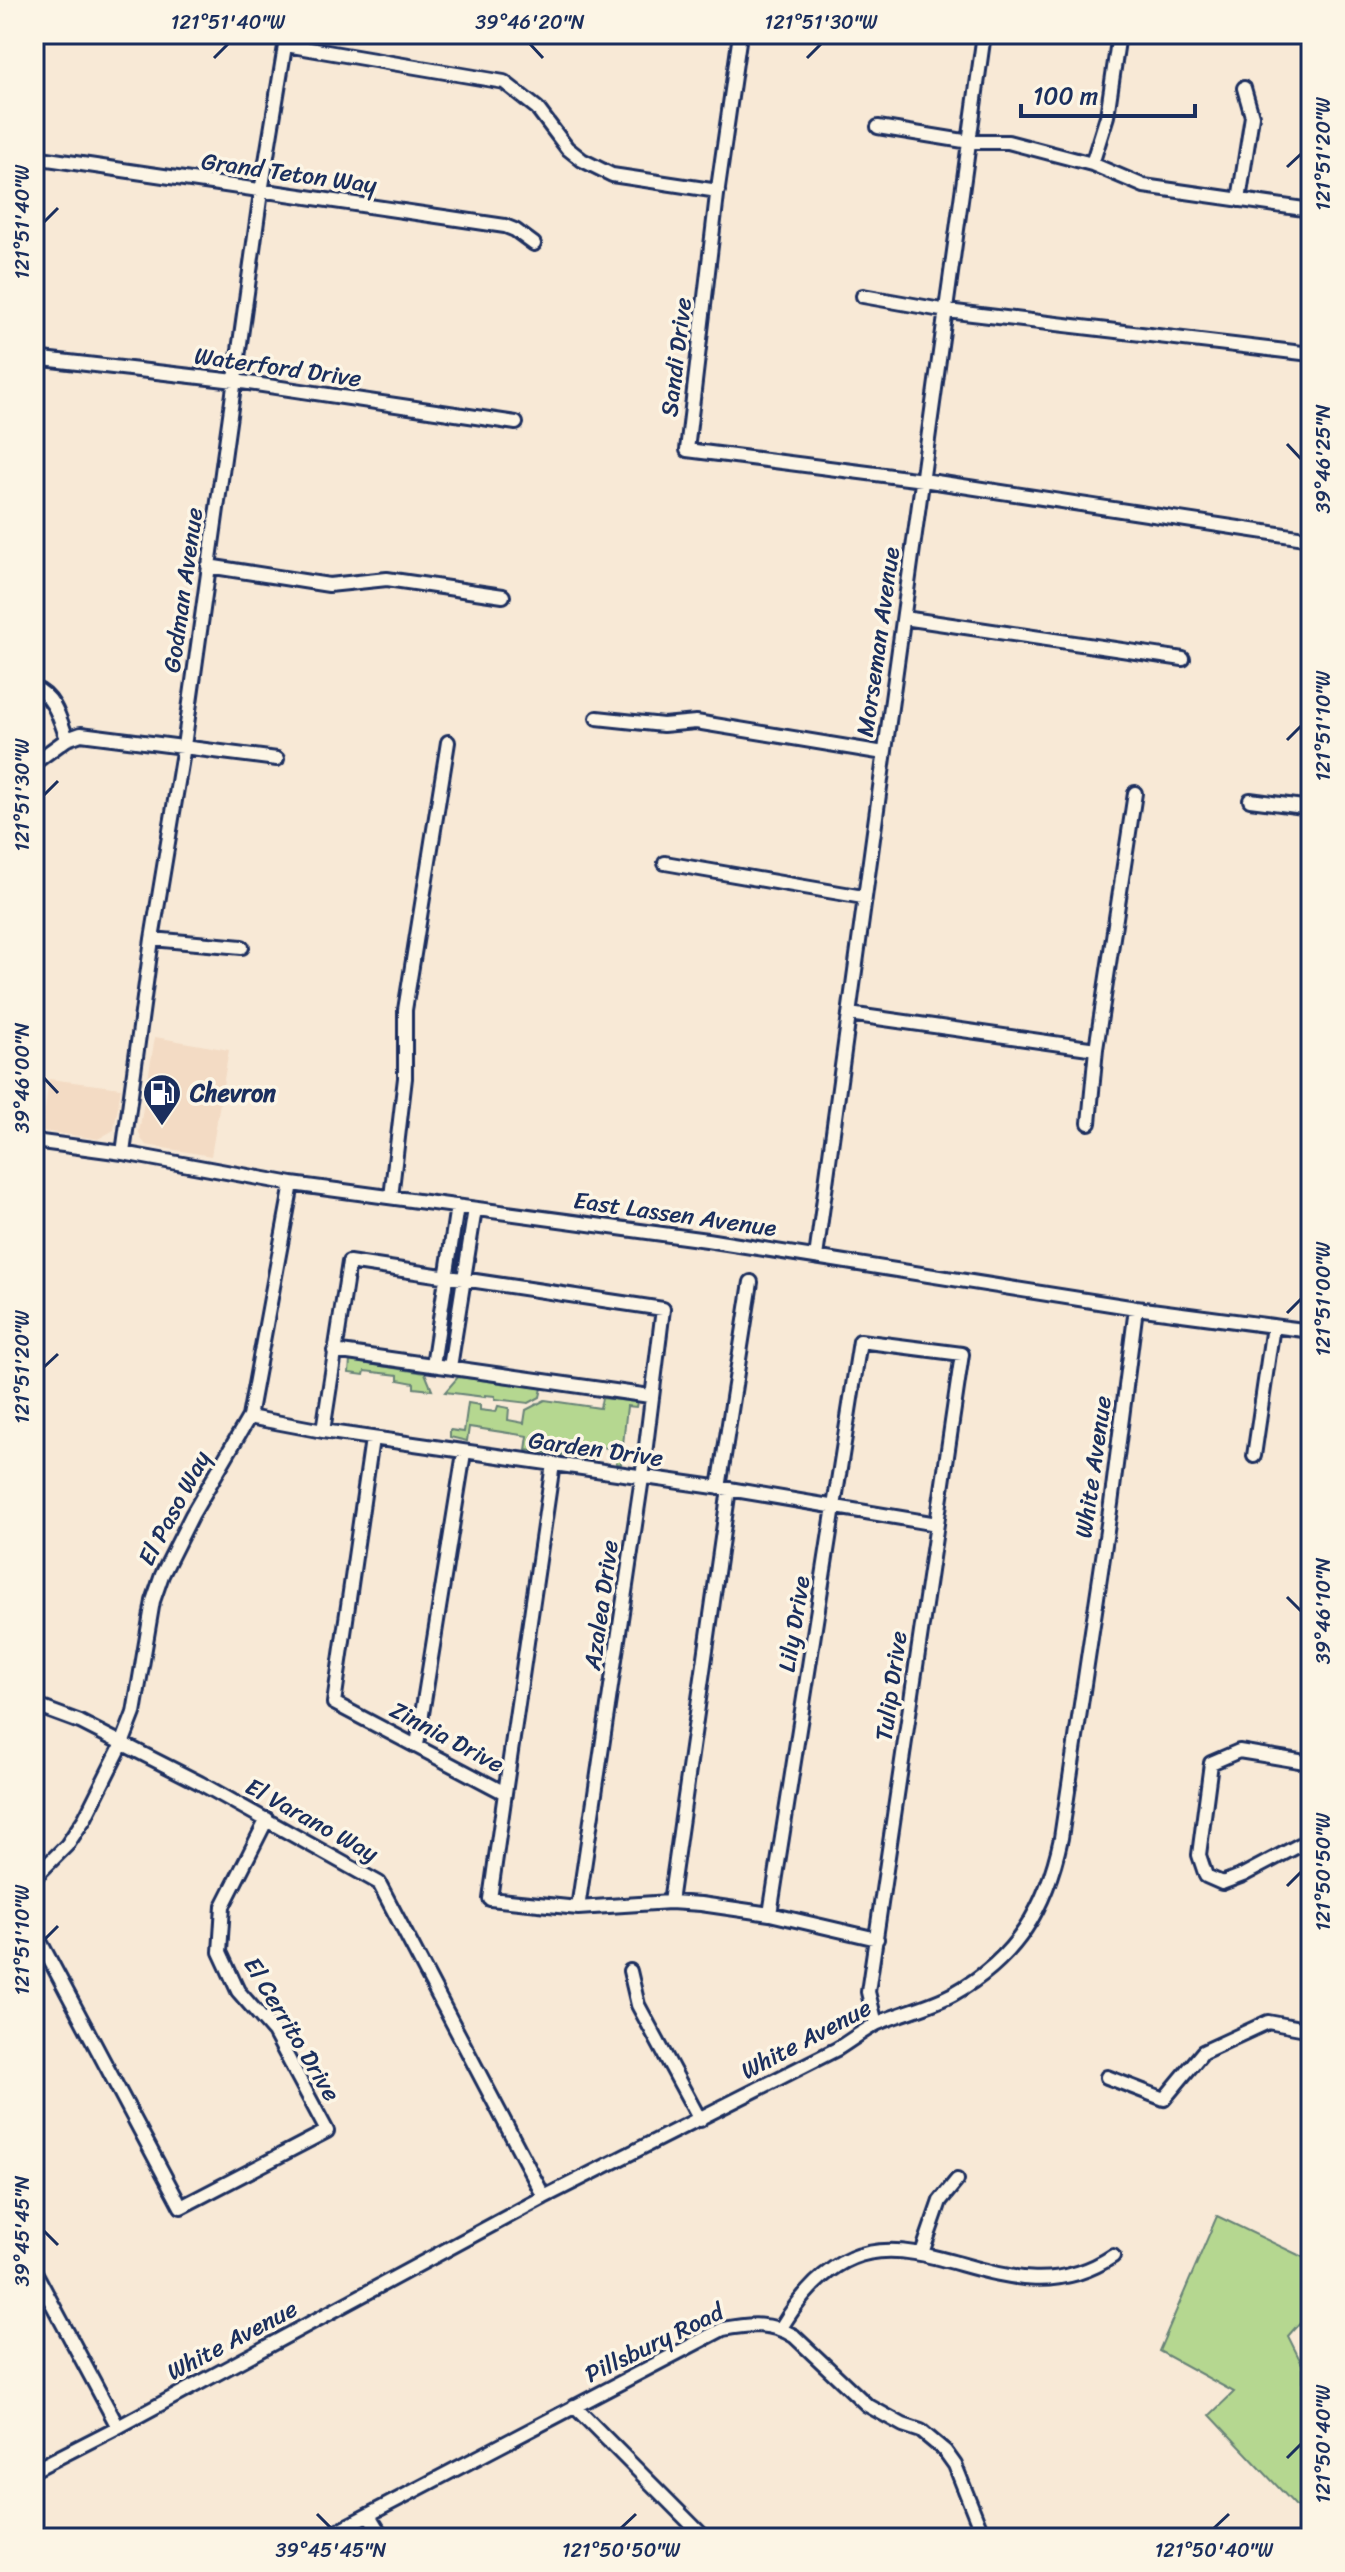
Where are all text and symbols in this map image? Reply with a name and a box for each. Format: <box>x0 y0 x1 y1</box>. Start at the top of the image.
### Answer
text: 121°51'40"W <box>171 5 286 40</box>
text: 39°46'20"N <box>475 5 585 40</box>
text: 121°51'30"W <box>765 5 878 40</box>
scale bar <box>1021 68 1195 118</box>
text: 100 m <box>1033 75 1098 117</box>
text: 121°51'20"W <box>1306 97 1341 211</box>
street label: Grand Teton Way <box>199 140 380 206</box>
text: 121°51'40"W <box>5 164 40 279</box>
street label: Sandi Drive <box>648 295 704 419</box>
street label: Waterford Drive <box>192 334 364 400</box>
text: 39°46'25"N <box>1306 404 1341 514</box>
street label: Godman Avenue <box>151 505 215 675</box>
street label: Morseman Avenue <box>844 544 912 740</box>
text: 121°51'10"W <box>1306 670 1341 781</box>
text: 121°51'30"W <box>5 738 40 851</box>
text: 39°46'00"N <box>5 1023 40 1133</box>
fuel station icon: Chevron <box>141 1072 183 1127</box>
place label: Chevron <box>189 1072 276 1114</box>
street label: East Lassen Avenue <box>571 1179 780 1249</box>
text: 121°51'00"W <box>1306 1241 1341 1356</box>
text: 121°51'20"W <box>5 1310 40 1424</box>
street label: White Avenue <box>1062 1393 1124 1541</box>
street label: Garden Drive <box>526 1419 666 1479</box>
street label: El Paso Way <box>126 1442 222 1573</box>
street label: Azalea Drive <box>571 1537 631 1674</box>
text: 39°46'10"N <box>1306 1558 1341 1664</box>
street label: Lily Drive <box>766 1572 822 1675</box>
street label: Tulip Drive <box>862 1628 920 1744</box>
street label: Zinnia Drive <box>382 1689 512 1785</box>
street label: El Varano Way <box>238 1766 387 1874</box>
text: 121°50'50"W <box>1306 1812 1341 1931</box>
text: 121°51'10"W <box>5 1884 40 1995</box>
street label: El Cerrito Drive <box>232 1948 352 2110</box>
street label: White Avenue <box>733 1987 879 2091</box>
text: 39°45'45"N <box>5 2175 40 2286</box>
street label: White Avenue <box>159 2288 305 2392</box>
street label: Pillsbury Road <box>577 2290 733 2395</box>
text: 121°50'40"W <box>1306 2384 1341 2503</box>
text: 39°45'45"N <box>276 2533 387 2568</box>
text: 121°50'50"W <box>562 2533 681 2568</box>
text: 121°50'40"W <box>1155 2533 1274 2568</box>

